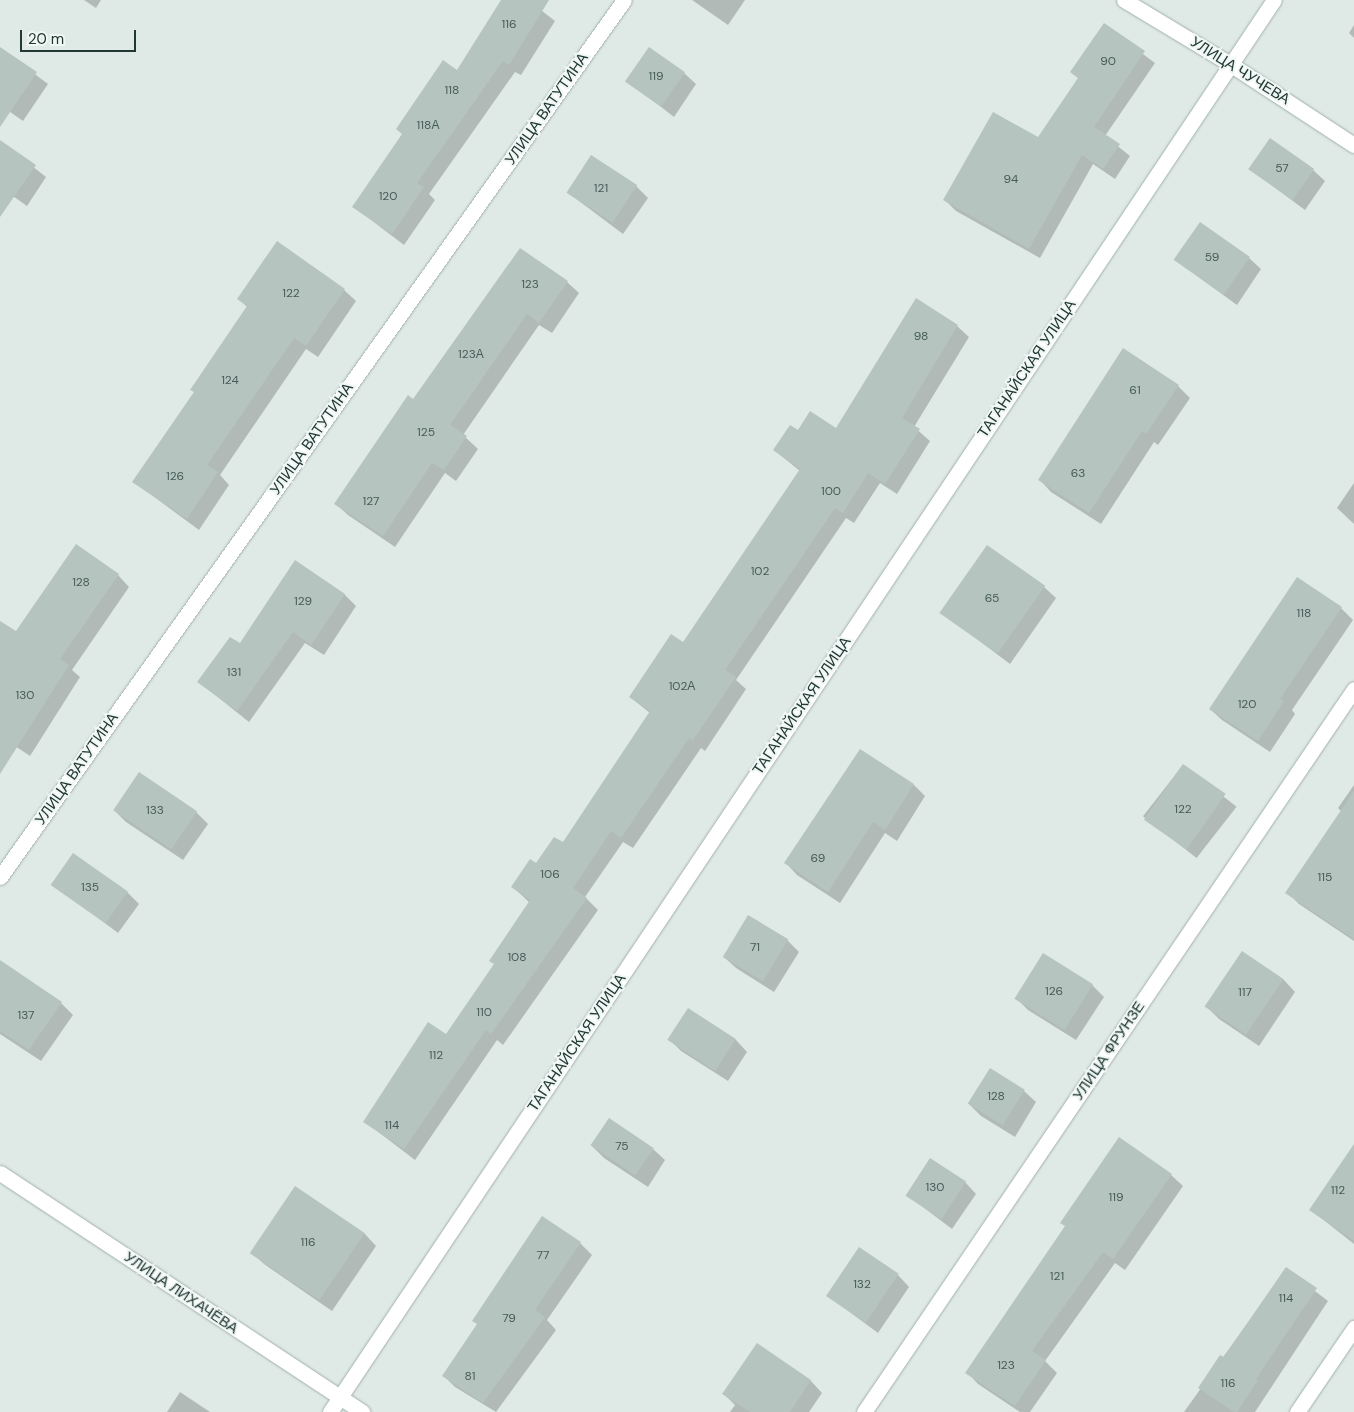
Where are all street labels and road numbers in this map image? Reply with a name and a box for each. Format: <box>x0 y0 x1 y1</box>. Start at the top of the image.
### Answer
street label: УЛИЦА ЧУЧЕВА <box>1187 33 1293 109</box>
street label: УЛИЦА ВАТУТИНА <box>502 50 592 168</box>
street label: ТАГАНАЙСКАЯ УЛИЦА <box>974 297 1080 441</box>
street label: УЛИЦА ВАТУТИНА <box>267 380 357 498</box>
street label: ТАГАНАЙСКАЯ УЛИЦА <box>749 634 855 778</box>
street label: УЛИЦА ВАТУТИНА <box>32 710 122 828</box>
street label: ТАГАНАЙСКАЯ УЛИЦА <box>524 971 630 1115</box>
street label: УЛИЦА ФРУНЗЕ <box>1069 998 1149 1104</box>
street label: УЛИЦА ЛИХАЧЁВА <box>121 1248 241 1338</box>

